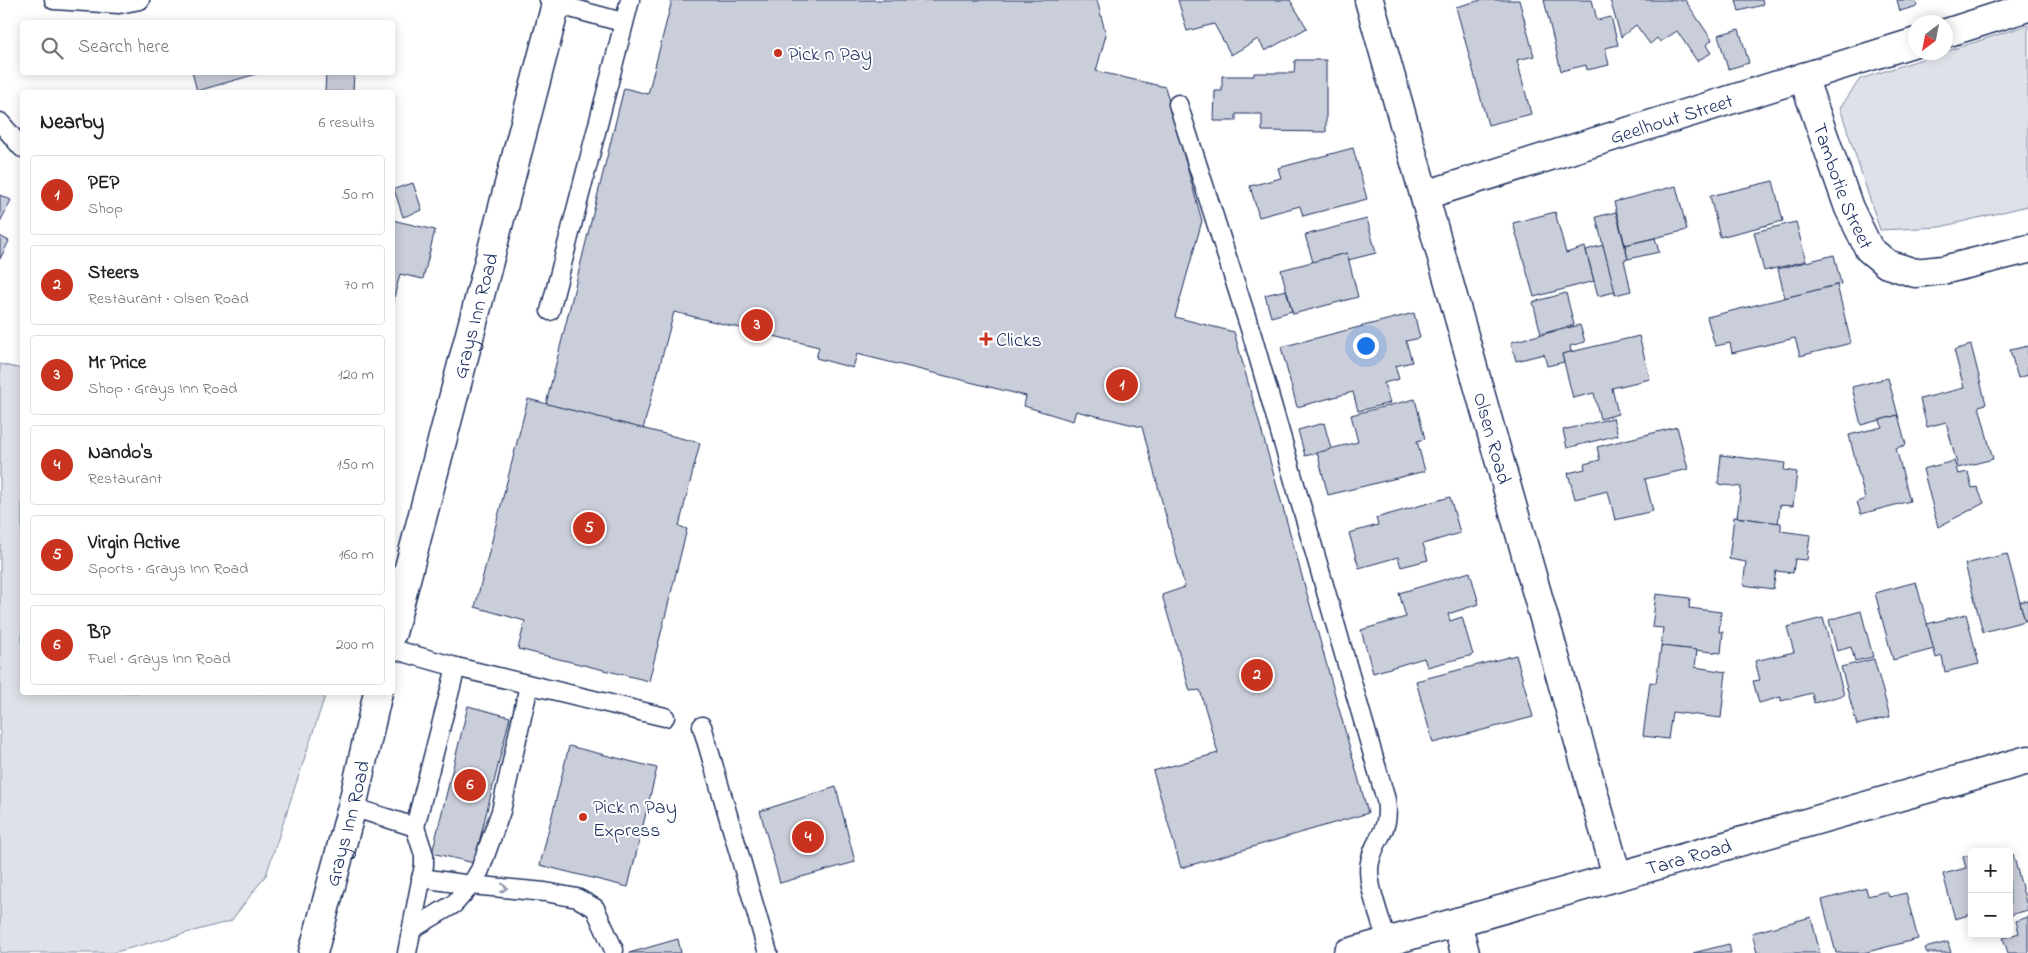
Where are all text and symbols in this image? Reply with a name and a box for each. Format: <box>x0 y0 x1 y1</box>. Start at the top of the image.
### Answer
north arrow <box>1908 15 1953 60</box>
search box <box>20 20 395 75</box>
icon: search <box>38 34 66 62</box>
text: Search here <box>78 34 169 61</box>
place label: Pick n Pay <box>788 41 872 70</box>
marker: Pick n Pay <box>772 47 784 59</box>
street label: Geelhout Street <box>1607 88 1737 153</box>
text: Nearby <box>40 108 104 138</box>
text: 6 results <box>318 111 375 135</box>
street label: Tambotie Street <box>1803 119 1879 255</box>
text: PEP <box>88 170 119 197</box>
text: 1 <box>54 183 60 207</box>
text: 50 m <box>342 183 374 207</box>
text: Shop <box>88 197 123 221</box>
street label: Grays Inn Road <box>447 250 507 382</box>
text: Steers <box>88 260 139 287</box>
text: 2 <box>53 273 61 297</box>
text: 70 m <box>344 273 374 297</box>
text: Restaurant · Olsen Road <box>88 287 249 311</box>
pin: 3 <box>741 306 773 344</box>
place label: Clicks <box>996 327 1042 356</box>
marker: Clicks <box>980 333 992 345</box>
your location <box>1353 333 1379 359</box>
text: Mr Price <box>88 350 146 377</box>
text: 3 <box>54 363 60 387</box>
text: 120 m <box>338 363 374 387</box>
pin: 1 <box>1106 366 1138 404</box>
text: Shop · Grays Inn Road <box>88 377 237 401</box>
street label: Olsen Road <box>1464 389 1517 488</box>
text: Nando's <box>88 440 153 467</box>
text: 4 <box>54 453 60 477</box>
text: 150 m <box>336 453 374 477</box>
text: Restaurant <box>88 467 162 491</box>
pin: 5 <box>573 509 605 547</box>
text: Virgin Active <box>88 530 180 557</box>
text: 5 <box>52 543 62 567</box>
text: 160 m <box>339 543 374 567</box>
text: Sports · Grays Inn Road <box>88 557 248 581</box>
text: BP <box>88 620 111 647</box>
text: 6 <box>53 633 61 657</box>
text: 200 m <box>336 633 374 657</box>
text: Fuel · Grays Inn Road <box>88 647 231 671</box>
pin: 2 <box>1241 656 1273 694</box>
street label: Grays Inn Road <box>319 758 379 890</box>
pin: 6 <box>454 766 486 804</box>
place label: Pick n Pay Express <box>593 794 677 846</box>
marker: Pick n Pay Express <box>577 811 589 823</box>
pin: 4 <box>792 818 824 856</box>
street label: Tara Road <box>1643 833 1735 885</box>
map controls <box>1968 848 2013 938</box>
button: + <box>1968 848 2013 893</box>
one-way arrow <box>500 882 508 893</box>
button: − <box>1968 893 2013 938</box>

